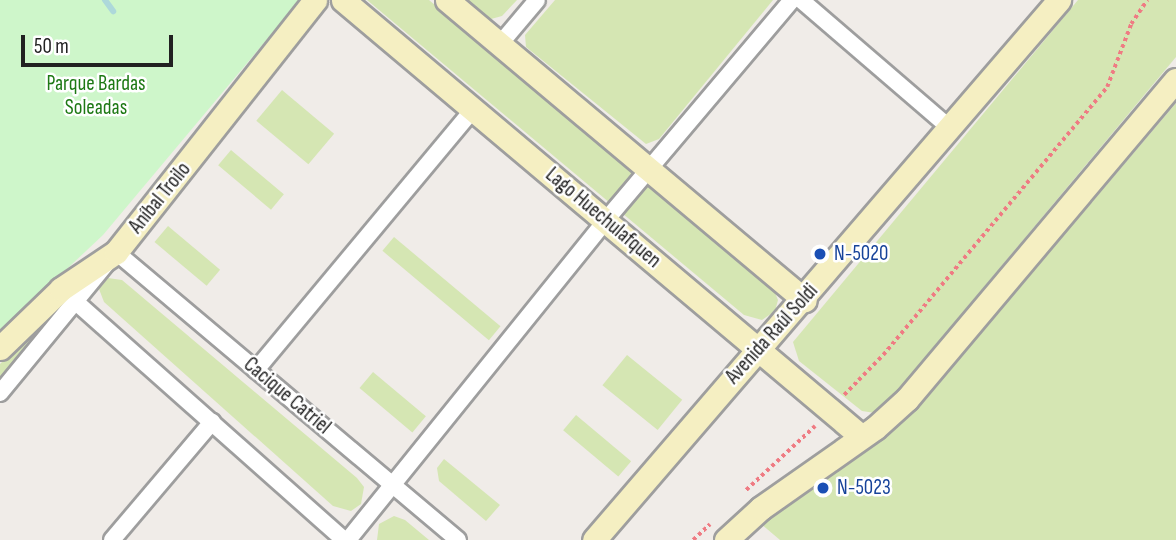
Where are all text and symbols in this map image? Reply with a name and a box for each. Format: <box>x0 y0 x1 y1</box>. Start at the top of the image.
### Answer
scale bar <box>24 21 177 65</box>
text: 50 m <box>34 34 69 59</box>
park label: Parque Bardas Soleadas <box>46 71 146 121</box>
street label: Aníbal Troilo <box>124 157 196 239</box>
street label: Lago Huechulafquen <box>540 162 666 274</box>
place label: N-5020 <box>834 241 888 267</box>
marker: N-5020 <box>812 246 828 262</box>
street label: Avenida Raúl Soldi <box>720 279 824 389</box>
street label: Cacique Catriel <box>238 352 336 440</box>
place label: N-5023 <box>837 475 891 501</box>
marker: N-5023 <box>815 480 831 496</box>

